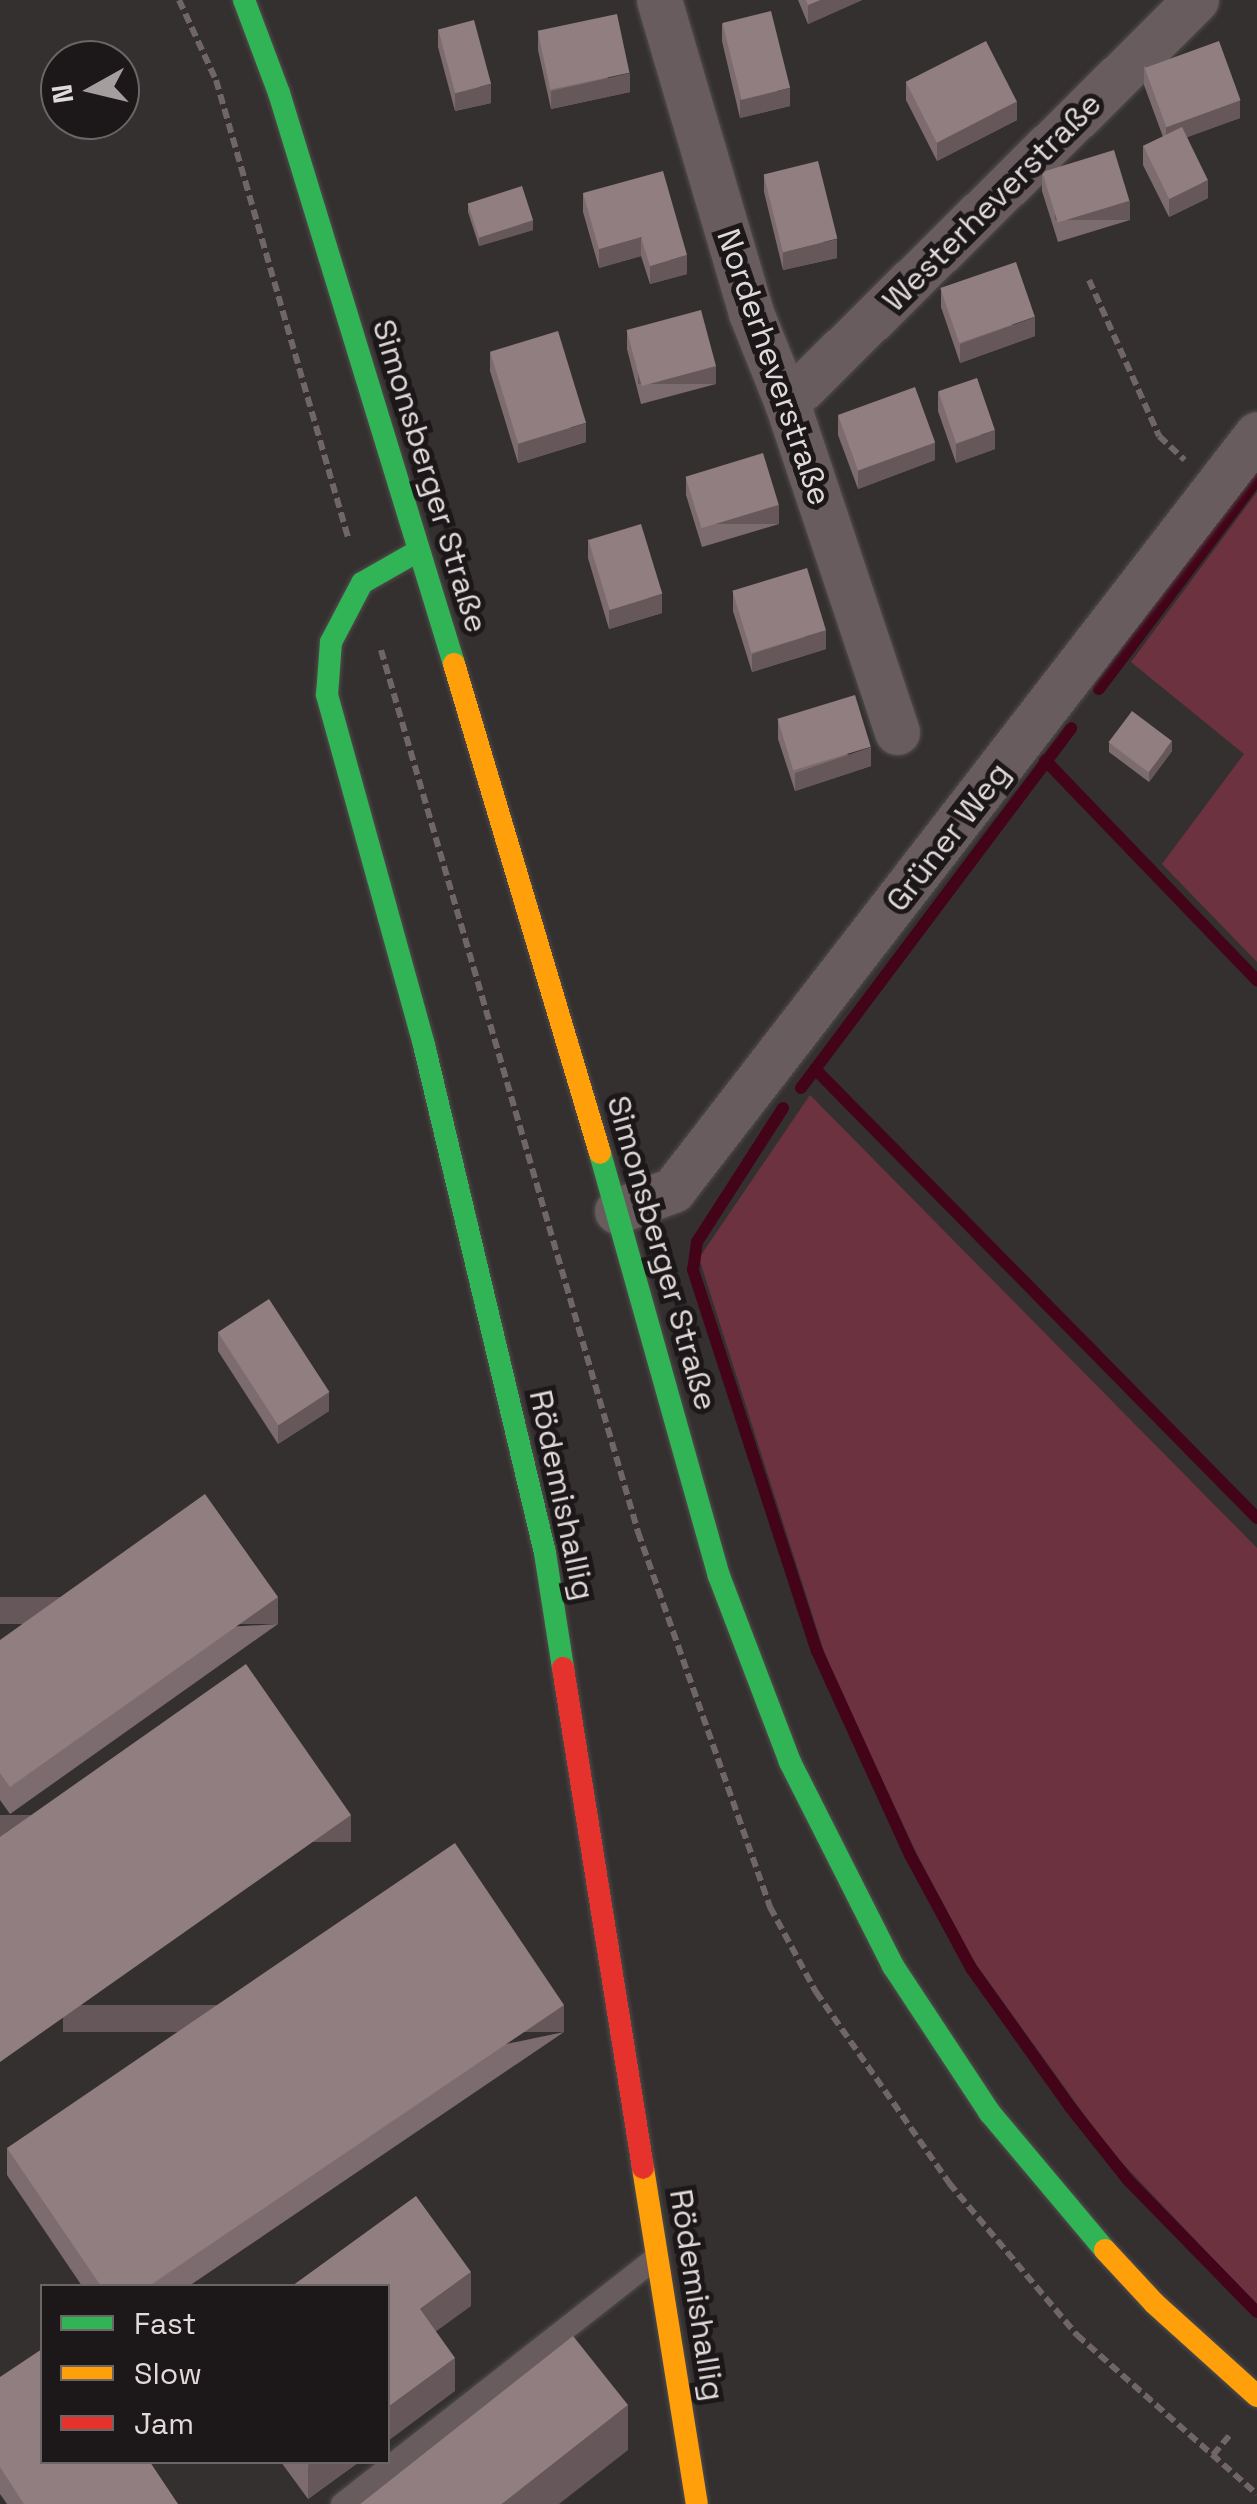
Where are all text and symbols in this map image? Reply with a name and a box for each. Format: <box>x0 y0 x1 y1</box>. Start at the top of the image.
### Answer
north arrow <box>40 40 140 140</box>
text: N <box>43 82 81 106</box>
street label: Westerheverstraße <box>875 85 1109 319</box>
street label: Norderheverstraße <box>709 224 839 510</box>
street label: Simonsberger Straße <box>364 315 496 637</box>
street label: Grüner Weg <box>878 755 1018 919</box>
street label: Simonsberger Straße <box>599 1091 725 1415</box>
street label: Rödemishallig <box>521 1386 603 1604</box>
street label: Rödemishallig <box>661 2186 733 2404</box>
legend <box>40 2284 390 2464</box>
text: Fast <box>134 2304 196 2343</box>
text: Slow <box>134 2354 202 2393</box>
text: Jam <box>134 2404 194 2443</box>

